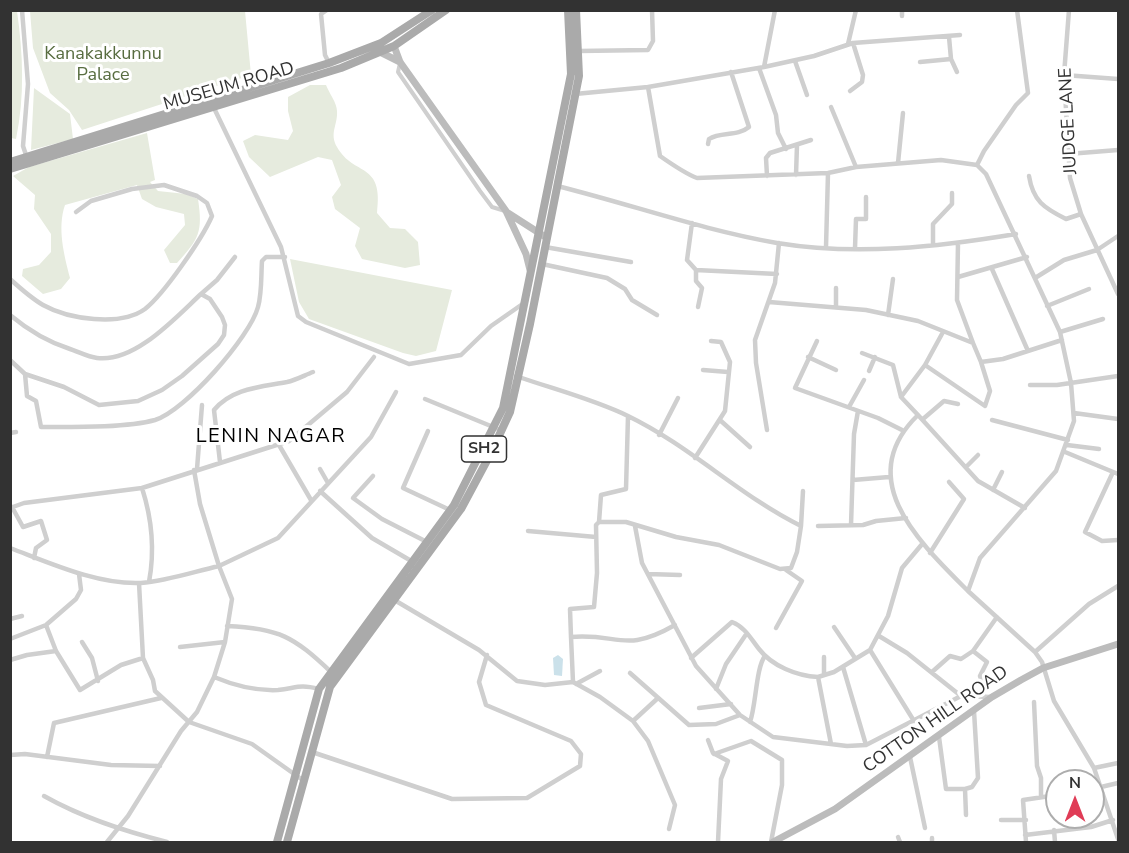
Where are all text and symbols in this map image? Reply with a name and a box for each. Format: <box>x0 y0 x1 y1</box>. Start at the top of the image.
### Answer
park label: Kanakakkunnu Palace <box>44 44 162 86</box>
street label: MUSEUM ROAD <box>161 58 297 116</box>
street label: JUDGE LANE <box>1055 67 1083 175</box>
district label: LENIN NAGAR <box>196 425 346 449</box>
road number: SH2 <box>462 436 506 462</box>
street label: COTTON HILL ROAD <box>859 662 1013 778</box>
north arrow <box>1045 769 1105 829</box>
text: N <box>1069 772 1081 794</box>

